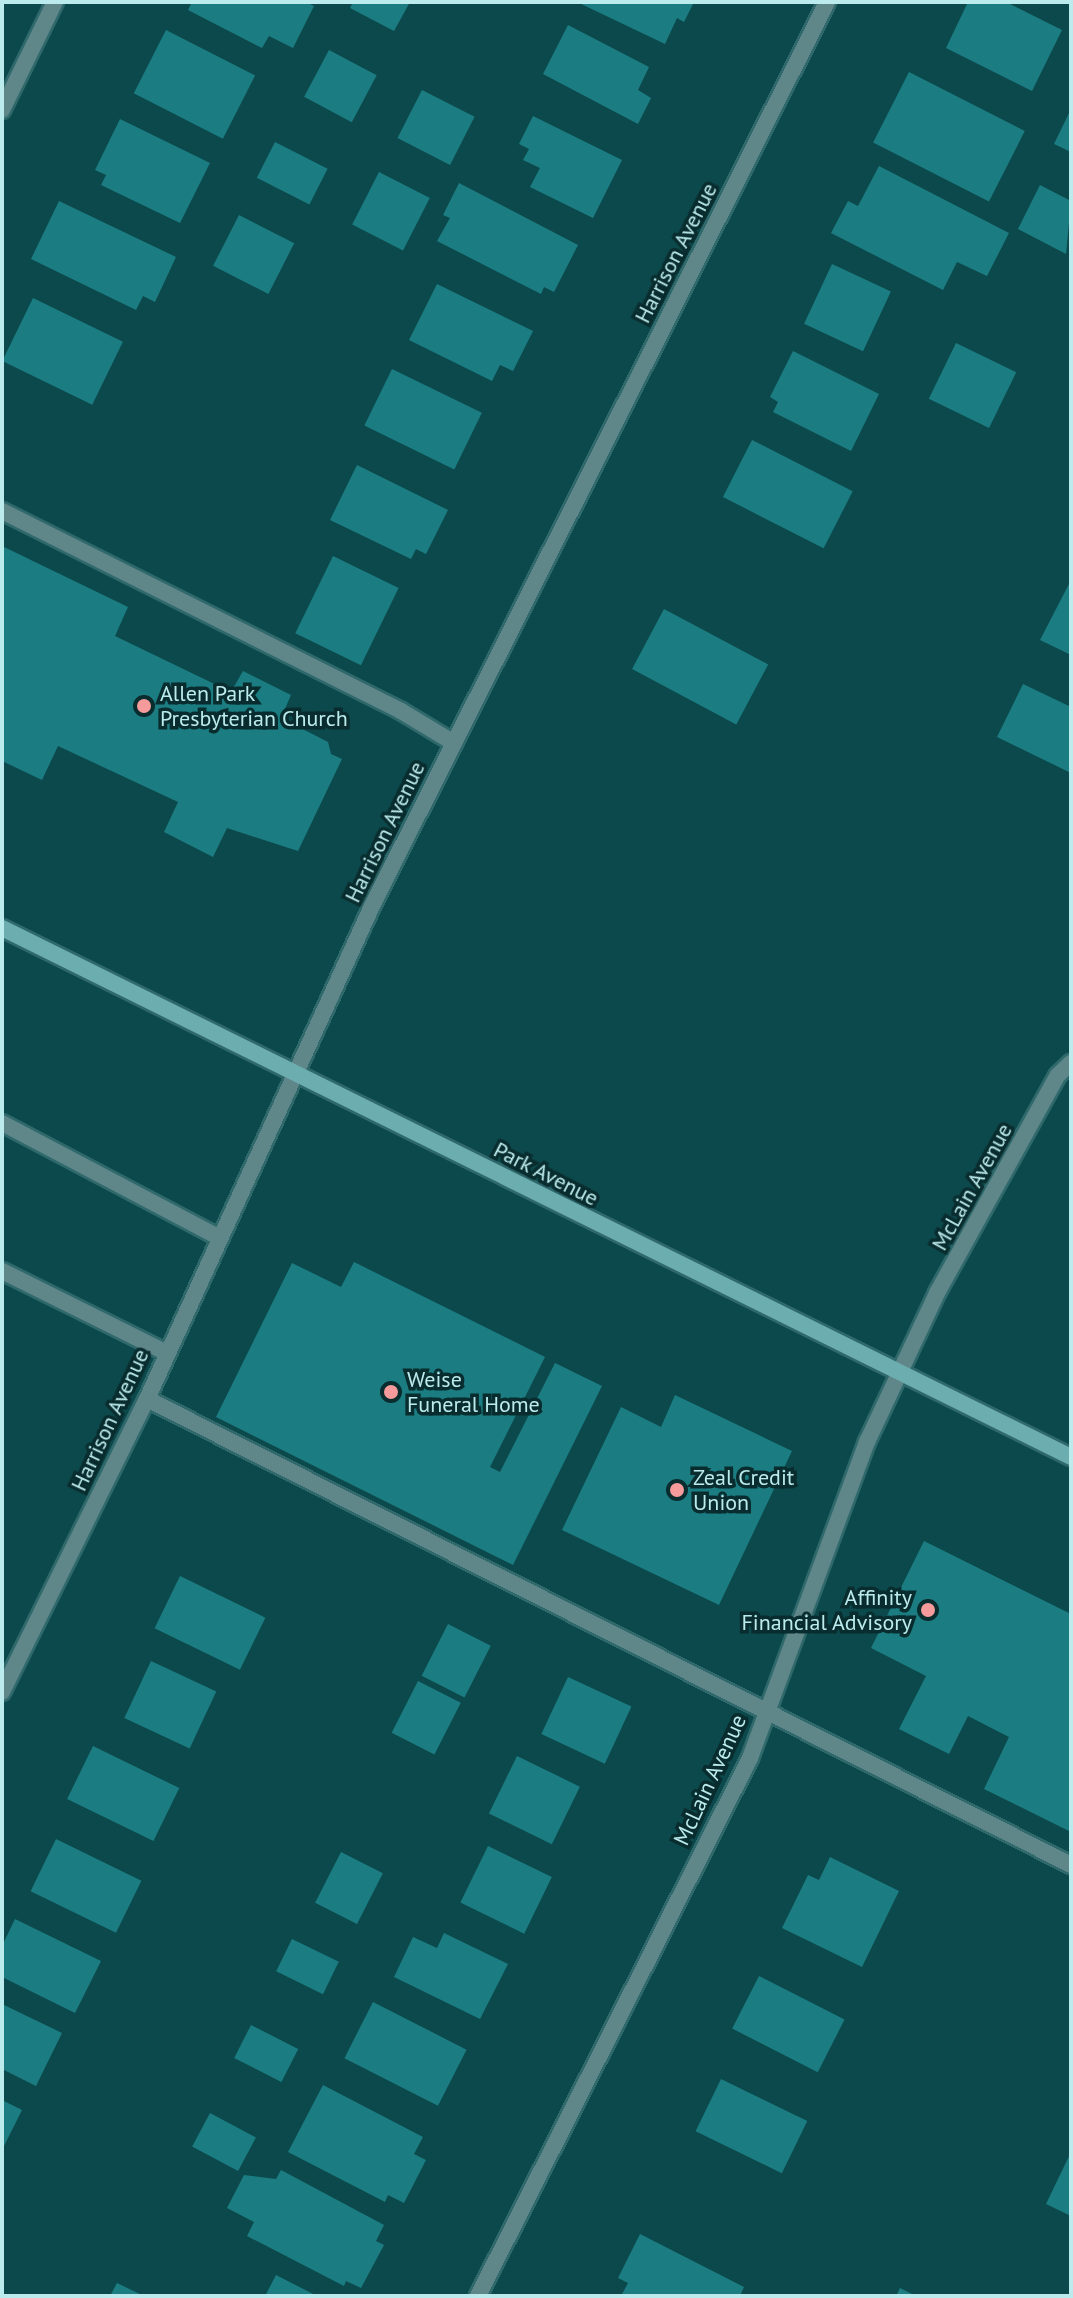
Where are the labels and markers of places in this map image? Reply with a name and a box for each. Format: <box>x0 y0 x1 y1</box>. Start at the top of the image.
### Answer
place label: Allen Park Presbyterian Church <box>160 680 348 732</box>
marker: Allen Park Presbyterian Church <box>135 697 153 715</box>
place label: Weise Funeral Home <box>407 1366 540 1418</box>
marker: Weise Funeral Home <box>382 1383 400 1401</box>
place label: Zeal Credit Union <box>693 1464 794 1516</box>
marker: Zeal Credit Union <box>668 1481 686 1499</box>
place label: Affinity Financial Advisory <box>741 1584 912 1636</box>
marker: Affinity Financial Advisory <box>919 1601 937 1619</box>

